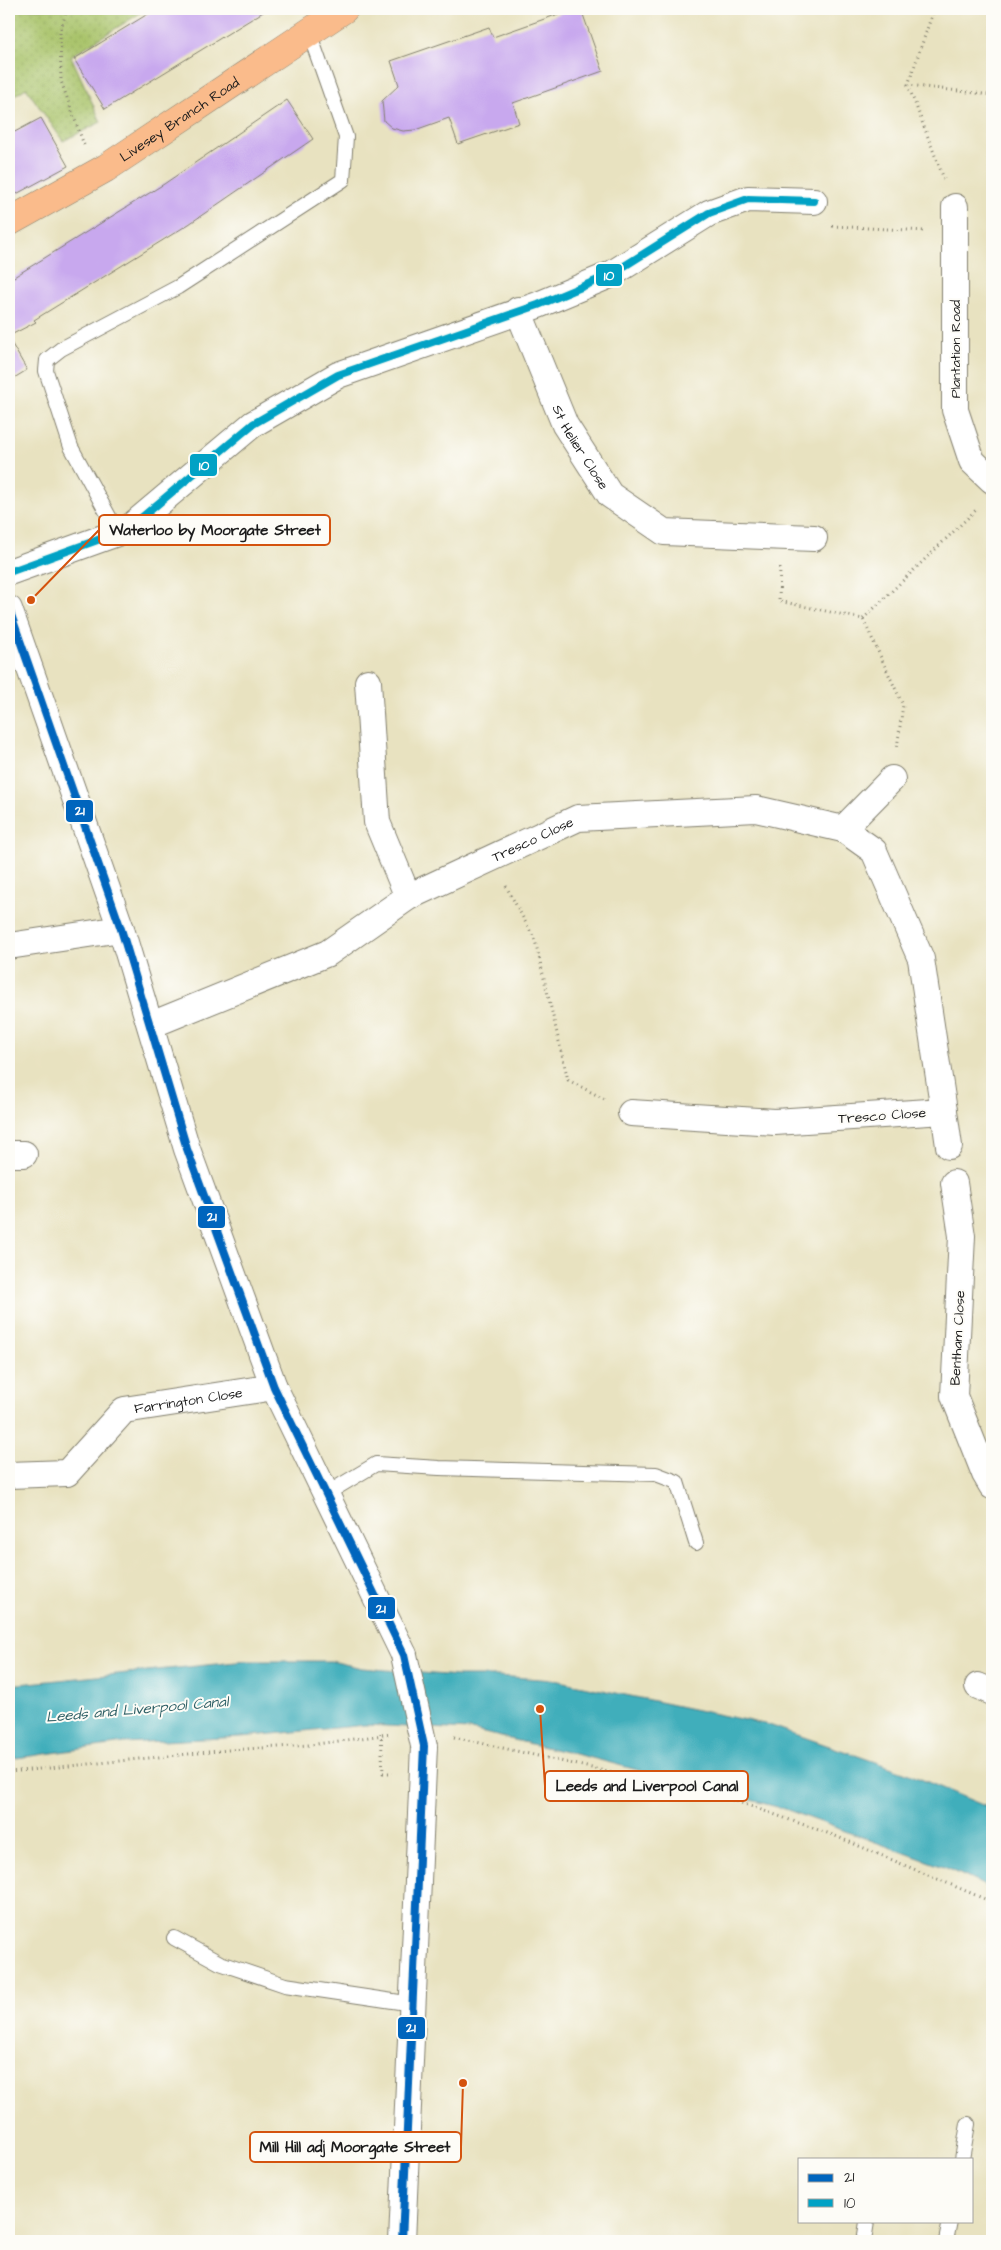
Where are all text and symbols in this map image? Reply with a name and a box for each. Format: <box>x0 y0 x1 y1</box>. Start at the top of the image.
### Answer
street label: Livesey Branch Road <box>116 73 243 167</box>
line badge: 10 <box>595 263 623 287</box>
text: 10 <box>604 266 614 286</box>
street label: Plantation Road <box>946 300 966 398</box>
street label: St Helier Close <box>547 402 613 494</box>
line badge: 10 <box>189 453 218 477</box>
text: 10 <box>199 456 209 476</box>
callout: Waterloo by Moorgate Street <box>99 515 330 545</box>
text: Waterloo by Moorgate Street <box>108 520 322 543</box>
line badge: 21 <box>65 799 94 823</box>
text: 21 <box>74 801 85 821</box>
street label: Tresco Close <box>489 812 577 868</box>
street label: Tresco Close <box>837 1103 927 1129</box>
line badge: 21 <box>197 1205 226 1229</box>
text: 21 <box>206 1207 217 1227</box>
street label: Bentham Close <box>946 1290 971 1386</box>
street label: Farrington Close <box>133 1383 244 1419</box>
line badge: 21 <box>367 1596 396 1620</box>
text: 21 <box>375 1599 386 1619</box>
water label: Leeds and Liverpool Canal <box>45 1691 231 1728</box>
callout: Leeds and Liverpool Canal <box>545 1771 748 1801</box>
text: Leeds and Liverpool Canal <box>556 1776 739 1797</box>
line badge: 21 <box>397 2016 426 2040</box>
text: 21 <box>405 2018 416 2038</box>
callout: Mill Hill adj Moorgate Street <box>250 2132 461 2162</box>
text: Mill Hill adj Moorgate Street <box>260 2137 451 2160</box>
legend <box>798 2158 974 2222</box>
text: 21 <box>844 2167 855 2188</box>
text: 10 <box>844 2193 856 2214</box>

